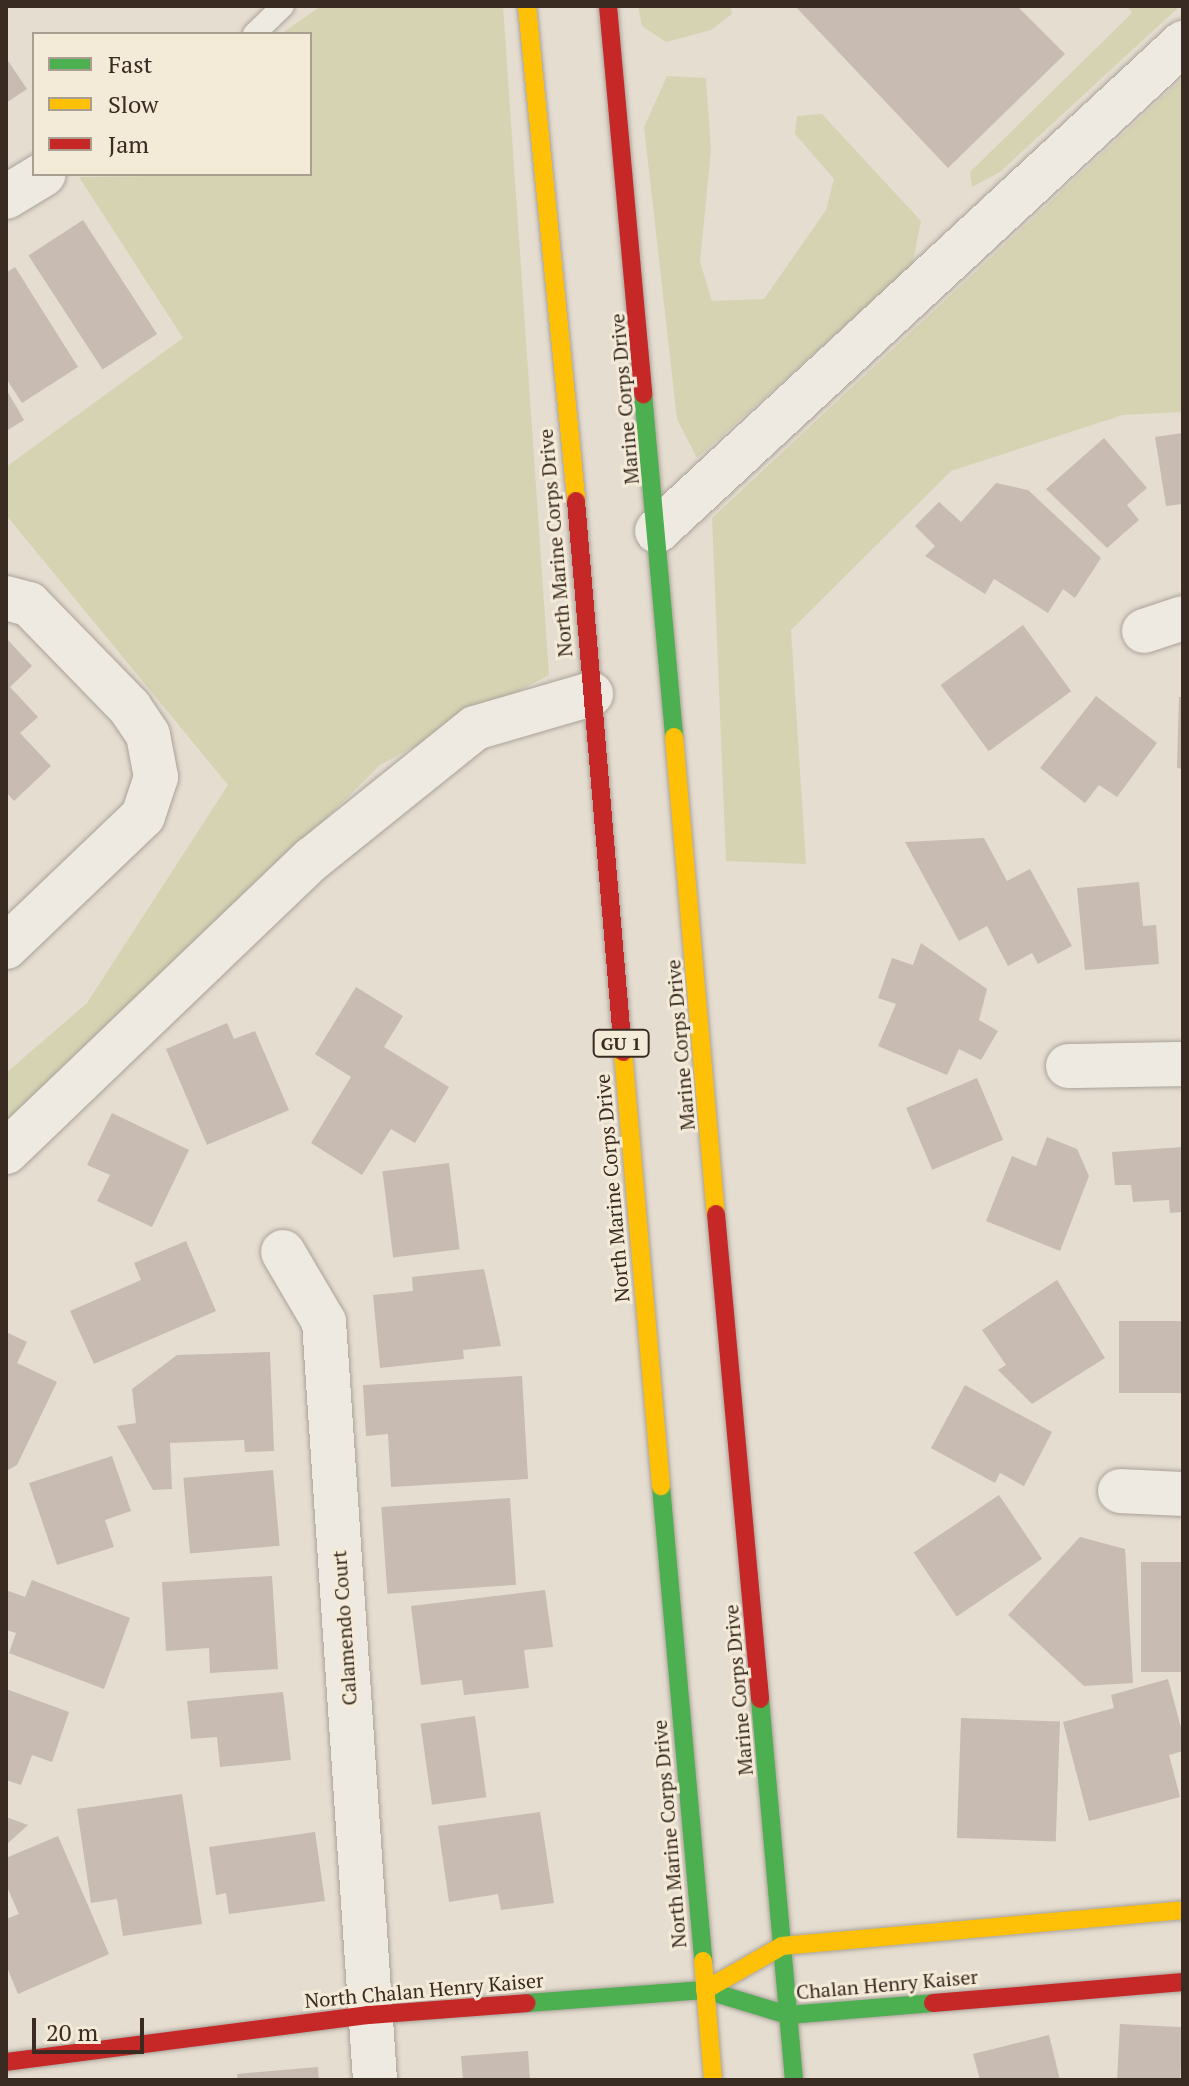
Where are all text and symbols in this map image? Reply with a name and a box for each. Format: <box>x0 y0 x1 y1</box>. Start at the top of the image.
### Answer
legend <box>32 32 312 176</box>
text: Fast <box>108 48 152 80</box>
text: Slow <box>108 88 159 120</box>
text: Jam <box>108 128 149 160</box>
street label: Marine Corps Drive <box>605 312 643 486</box>
street label: North Marine Corps Drive <box>533 428 577 658</box>
street label: Marine Corps Drive <box>661 958 699 1132</box>
road number: GU 1 <box>591 1029 651 1057</box>
street label: North Marine Corps Drive <box>590 1073 634 1303</box>
street label: Calamendo Court <box>327 1550 361 1706</box>
street label: Marine Corps Drive <box>719 1603 757 1777</box>
street label: North Marine Corps Drive <box>647 1719 691 1949</box>
street label: Chalan Henry Kaiser <box>795 1964 979 2004</box>
street label: North Chalan Henry Kaiser <box>303 1968 545 2012</box>
scale bar <box>36 2002 148 2052</box>
text: 20 m <box>46 2016 98 2048</box>

